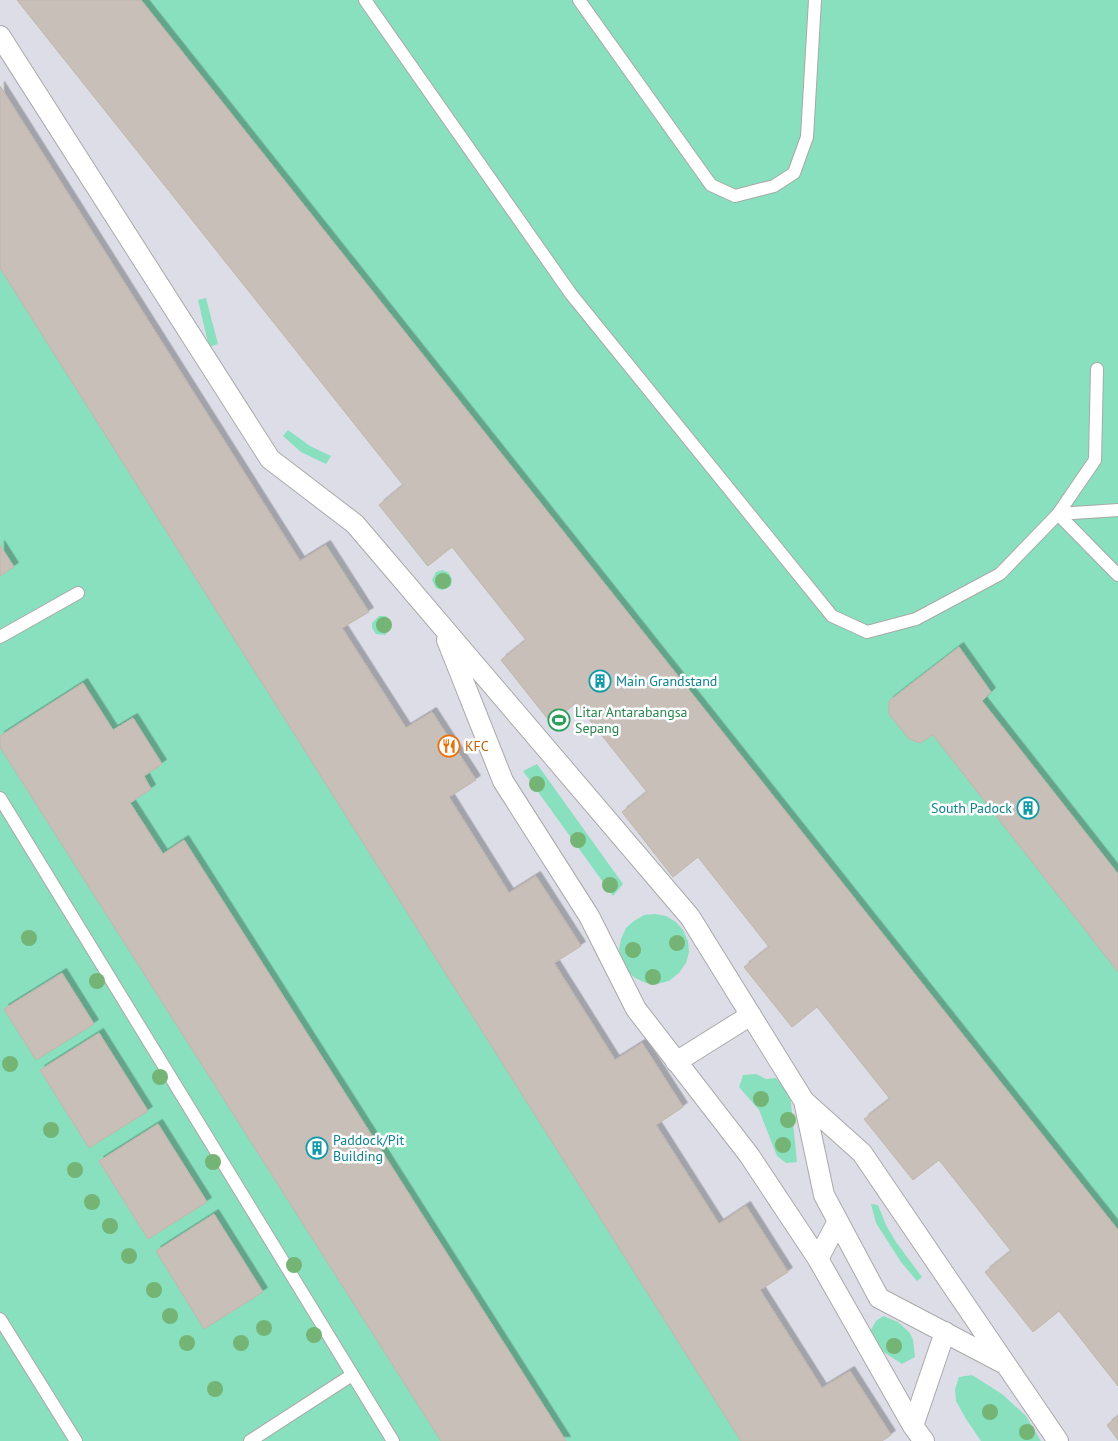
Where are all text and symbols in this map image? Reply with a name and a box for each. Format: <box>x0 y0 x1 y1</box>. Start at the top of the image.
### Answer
building icon: Main Grandstand <box>588 669 612 693</box>
place label: Main Grandstand <box>616 672 717 690</box>
place label: Litar Antarabangsa Sepang <box>575 703 688 737</box>
sports icon: Litar Antarabangsa Sepang <box>547 708 571 732</box>
restaurant icon: KFC <box>437 734 461 758</box>
place label: KFC <box>465 737 489 755</box>
building icon: South Padock <box>1016 796 1040 820</box>
place label: South Padock <box>931 799 1012 817</box>
place label: Paddock/Pit Building <box>333 1131 404 1165</box>
building icon: Paddock/Pit Building <box>305 1136 329 1160</box>

